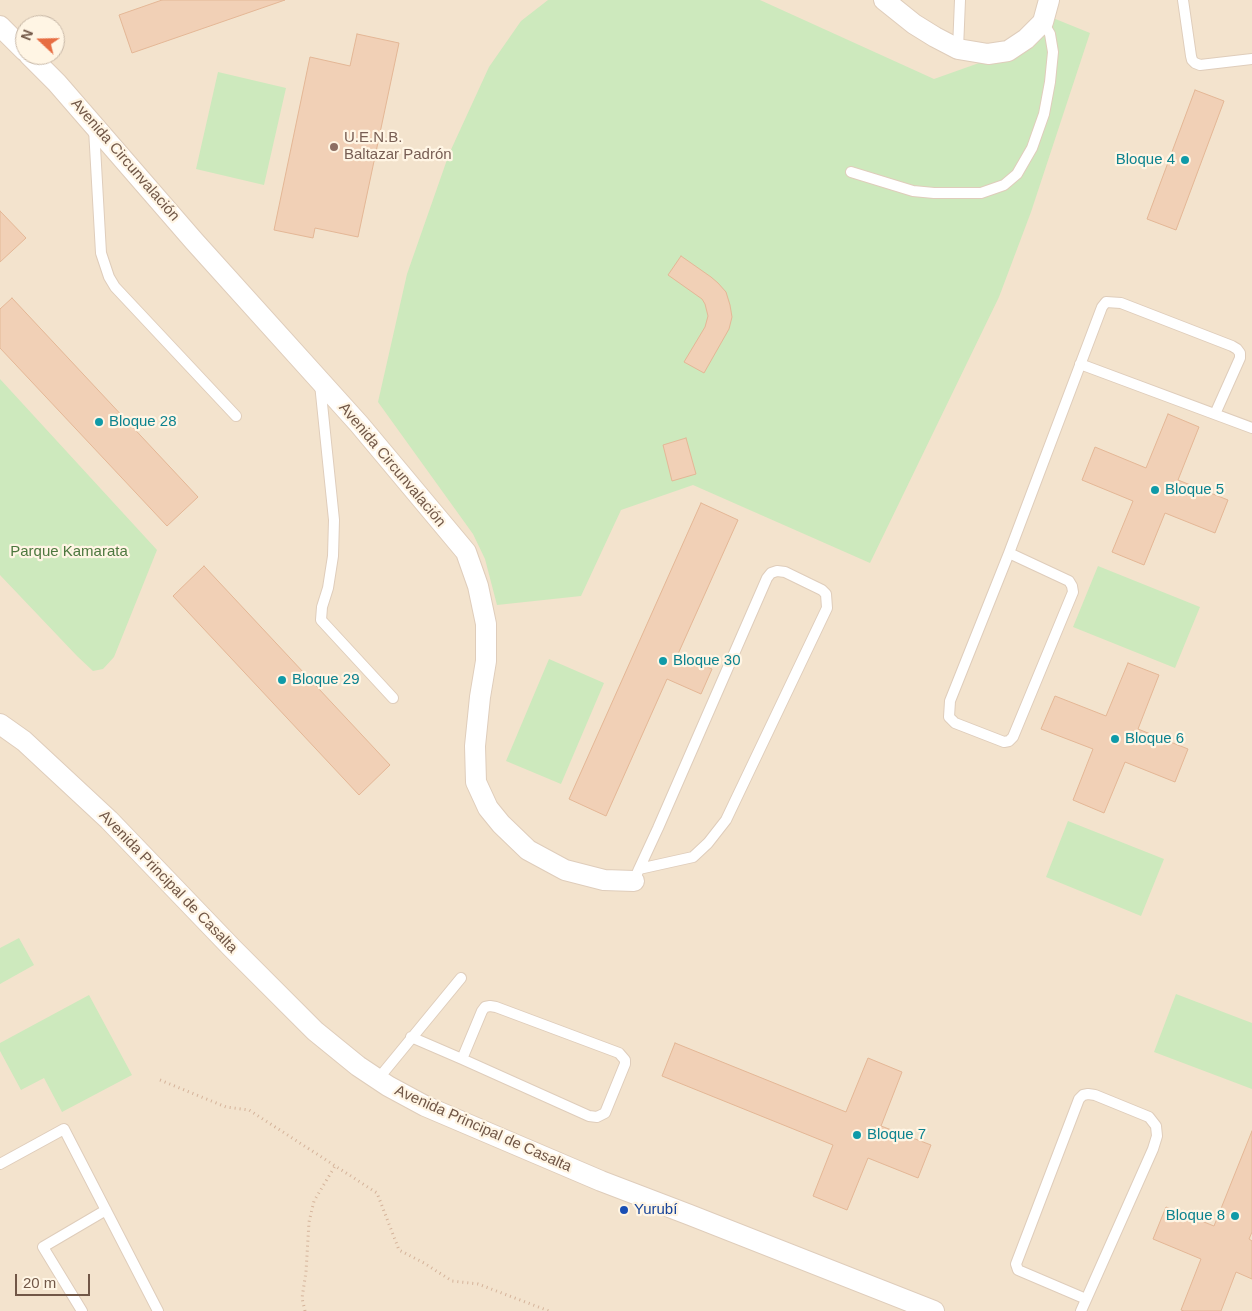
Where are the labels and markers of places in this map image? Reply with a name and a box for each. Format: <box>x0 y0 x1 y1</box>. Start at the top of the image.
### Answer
place label: U.E.N.B. Baltazar Padrón <box>344 129 452 164</box>
marker: U.E.N.B. Baltazar Padrón <box>328 141 340 153</box>
place label: Bloque 4 <box>1116 151 1175 169</box>
marker: Bloque 4 <box>1179 154 1191 166</box>
place label: Bloque 28 <box>109 413 177 431</box>
marker: Bloque 28 <box>93 416 105 428</box>
place label: Bloque 5 <box>1165 481 1224 499</box>
marker: Bloque 5 <box>1149 484 1161 496</box>
place label: Bloque 30 <box>673 652 741 670</box>
marker: Bloque 30 <box>657 655 669 667</box>
place label: Bloque 29 <box>292 671 360 689</box>
marker: Bloque 29 <box>276 674 288 686</box>
place label: Bloque 6 <box>1125 730 1184 748</box>
marker: Bloque 6 <box>1109 733 1121 745</box>
place label: Bloque 7 <box>867 1126 926 1144</box>
marker: Bloque 7 <box>851 1129 863 1141</box>
place label: Yurubí <box>634 1201 677 1219</box>
marker: Yurubí <box>618 1204 630 1216</box>
place label: Bloque 8 <box>1166 1207 1225 1225</box>
marker: Bloque 8 <box>1229 1210 1241 1222</box>

